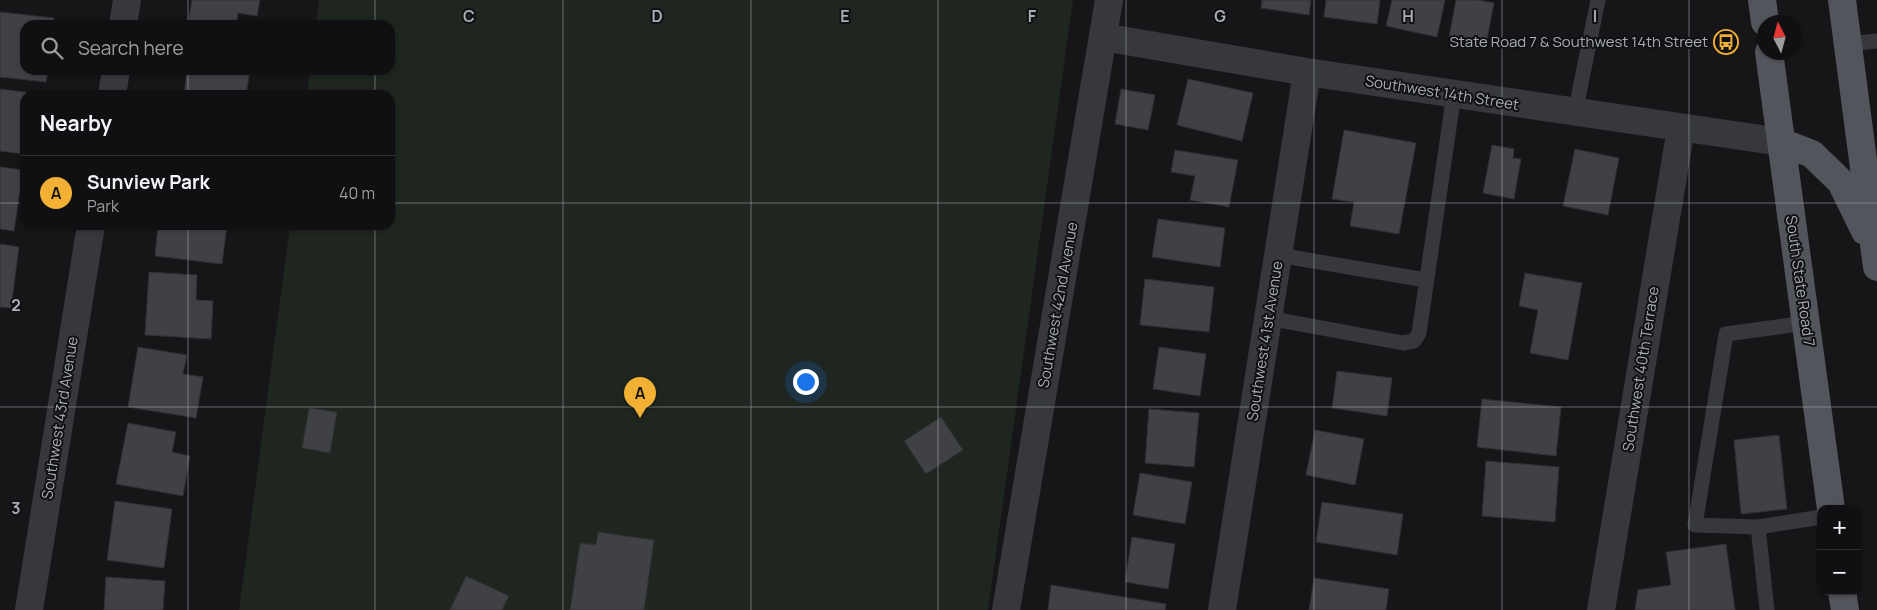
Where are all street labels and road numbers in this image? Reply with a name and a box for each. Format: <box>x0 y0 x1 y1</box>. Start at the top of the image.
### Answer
street label: Southwest 14th Street <box>1364 70 1521 115</box>
street label: South State Road 7 <box>1781 214 1820 348</box>
street label: Southwest 42nd Avenue <box>1033 220 1083 390</box>
street label: Southwest 41st Avenue <box>1241 259 1288 422</box>
street label: Southwest 40th Terrace <box>1617 285 1664 453</box>
street label: Southwest 43rd Avenue <box>36 335 83 501</box>

